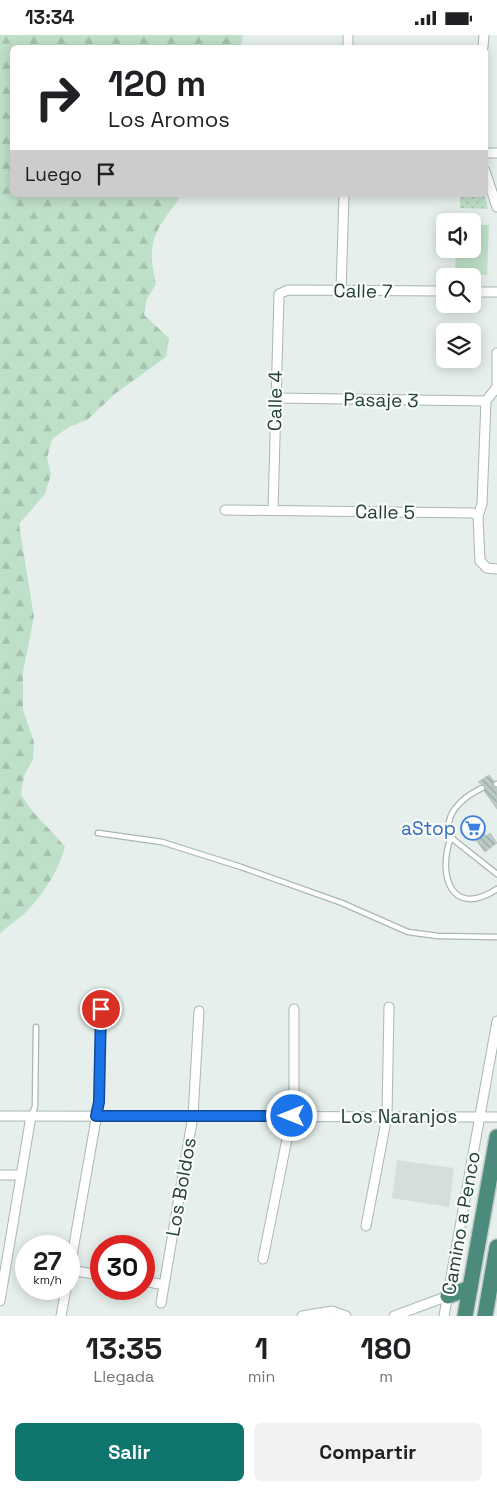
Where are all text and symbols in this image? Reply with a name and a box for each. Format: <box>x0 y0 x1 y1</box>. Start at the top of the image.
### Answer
text: 13:34 <box>25 5 74 30</box>
text: 120 m <box>108 62 206 106</box>
icon: right <box>25 65 90 130</box>
text: Los Aromos <box>108 105 230 133</box>
icon: arrive <box>92 160 120 188</box>
text: Luego <box>25 162 82 187</box>
map controls <box>436 213 481 368</box>
button: sound <box>436 213 481 258</box>
button: search <box>436 268 481 313</box>
street label: Calle 7 <box>333 278 393 304</box>
button: layers <box>436 323 481 368</box>
street label: Calle 4 <box>262 370 288 431</box>
street label: Pasaje 3 <box>343 387 419 413</box>
street label: Calle 5 <box>355 499 415 525</box>
supermarket icon: aStop <box>460 815 486 841</box>
place label: aStop <box>401 816 456 841</box>
pin <box>80 988 122 1030</box>
icon: arrive <box>87 995 115 1023</box>
position arrow <box>265 1089 317 1141</box>
street label: Los Naranjos <box>341 1104 457 1129</box>
street label: Los Boldos <box>160 1136 202 1238</box>
street label: Camino a Penco <box>436 1149 486 1297</box>
speed limit sign: 30 <box>90 1235 155 1300</box>
text: 27 <box>33 1245 62 1277</box>
text: km/h <box>33 1272 62 1288</box>
text: 13:35 <box>85 1329 162 1368</box>
text: 1 <box>255 1329 268 1368</box>
text: 180 <box>361 1329 412 1368</box>
text: Llegada <box>93 1366 154 1387</box>
text: min <box>248 1366 275 1387</box>
text: m <box>379 1366 393 1387</box>
button: Salir <box>15 1423 244 1481</box>
button: Compartir <box>254 1423 482 1481</box>

